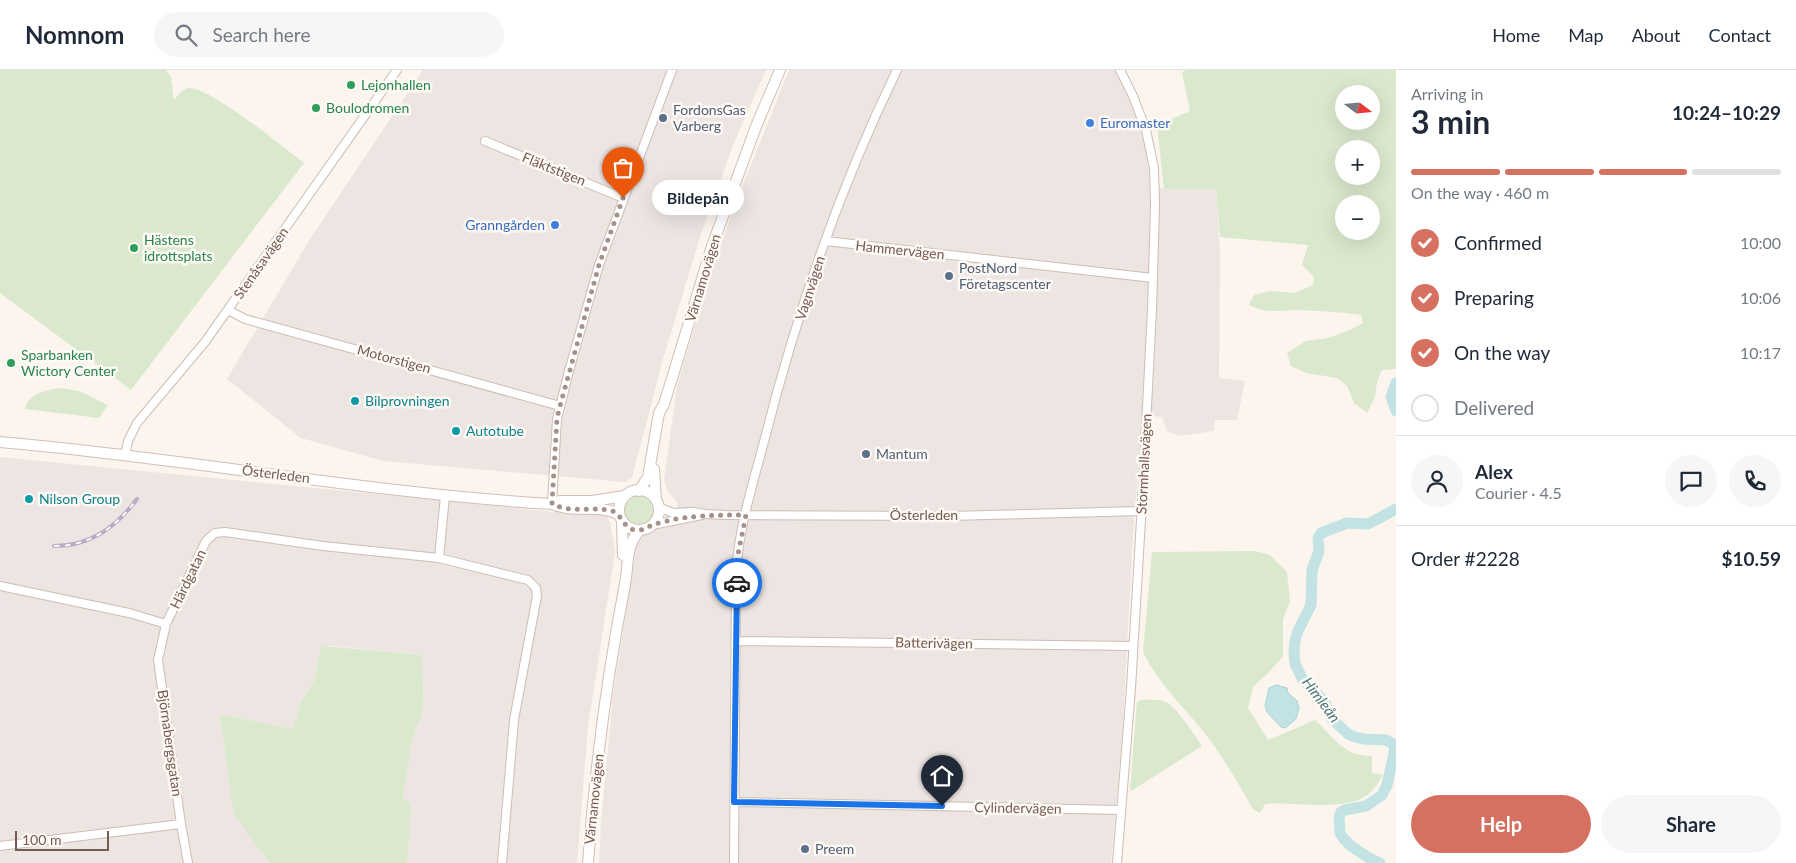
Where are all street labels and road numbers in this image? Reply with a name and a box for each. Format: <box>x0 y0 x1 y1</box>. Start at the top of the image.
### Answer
street label: Fläktstigen <box>520 148 589 189</box>
street label: Stenåsavägen <box>230 224 292 302</box>
street label: Värnamovägen <box>681 232 724 324</box>
street label: Hammervägen <box>855 236 945 263</box>
street label: Vagnvägen <box>791 253 828 322</box>
street label: Motorstigen <box>355 341 433 377</box>
street label: Stormhallsvägen <box>1132 413 1155 515</box>
street label: Österleden <box>241 461 311 486</box>
street label: Österleden <box>890 506 958 523</box>
street label: Härdgatan <box>166 546 209 611</box>
street label: Batterivägen <box>895 633 973 652</box>
street label: Björnabergsgatan <box>155 689 186 797</box>
street label: Värnamovägen <box>580 753 607 845</box>
street label: Cylindervägen <box>974 798 1062 817</box>

